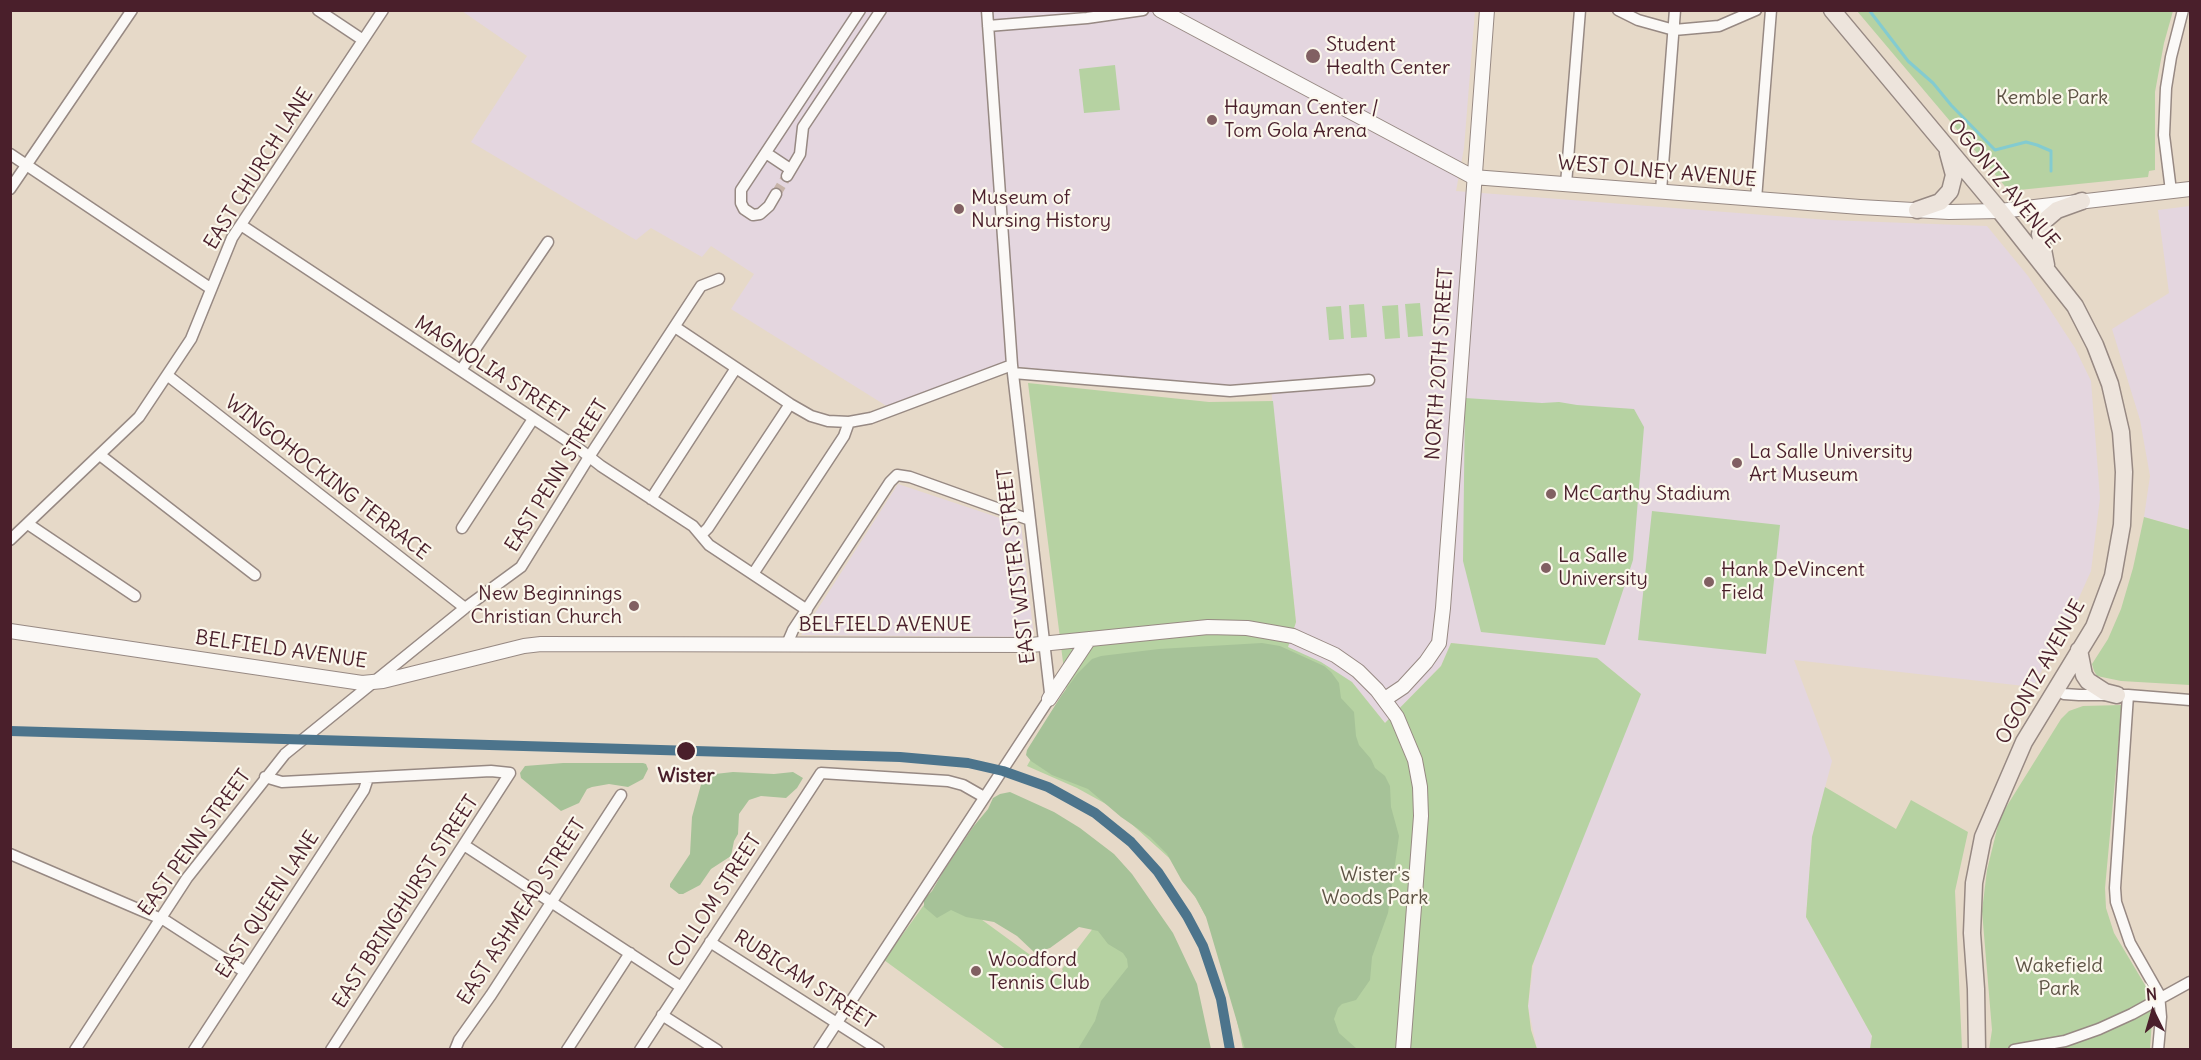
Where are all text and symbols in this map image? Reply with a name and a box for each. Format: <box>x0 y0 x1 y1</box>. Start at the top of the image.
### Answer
place label: Student Health Center <box>1326 33 1450 80</box>
marker: Student Health Center <box>1304 47 1322 65</box>
street label: EAST CHURCH LANE <box>200 84 318 254</box>
park label: Kemble Park <box>1996 86 2108 110</box>
place label: Hayman Center / Tom Gola Arena <box>1224 96 1379 143</box>
marker: Hayman Center / Tom Gola Arena <box>1205 113 1219 127</box>
street label: OGONTZ AVENUE <box>1942 114 2064 254</box>
street label: WEST OLNEY AVENUE <box>1557 151 1757 193</box>
place label: Museum of Nursing History <box>971 186 1111 233</box>
marker: Museum of Nursing History <box>952 202 966 216</box>
street label: NORTH 20TH STREET <box>1421 267 1459 461</box>
street label: MAGNOLIA STREET <box>410 311 572 429</box>
street label: WINGOHOCKING TERRACE <box>220 391 434 565</box>
street label: EAST PENN STREET <box>500 395 614 557</box>
place label: La Salle University Art Museum <box>1749 440 1913 487</box>
marker: La Salle University Art Museum <box>1730 456 1744 470</box>
street label: EAST WISTER STREET <box>993 467 1041 665</box>
place label: McCarthy Stadium <box>1563 482 1730 506</box>
marker: McCarthy Stadium <box>1544 487 1558 501</box>
place label: La Salle University <box>1558 544 1648 591</box>
place label: Hank DeVincent Field <box>1721 558 1865 605</box>
marker: La Salle University <box>1539 561 1553 575</box>
marker: Hank DeVincent Field <box>1702 575 1716 589</box>
place label: New Beginnings Christian Church <box>471 582 622 629</box>
street label: OGONTZ AVENUE <box>1991 596 2091 748</box>
marker: New Beginnings Christian Church <box>627 599 641 613</box>
street label: BELFIELD AVENUE <box>798 613 972 637</box>
street label: BELFIELD AVENUE <box>194 626 368 674</box>
marker: Wister <box>675 740 697 762</box>
place label: Wister <box>657 764 715 788</box>
street label: EAST PENN STREET <box>134 765 256 921</box>
street label: EAST BRINGHURST STREET <box>328 791 484 1013</box>
street label: EAST ASHMEAD STREET <box>453 814 591 1010</box>
street label: EAST QUEEN LANE <box>211 827 325 983</box>
street label: COLLOM STREET <box>663 830 767 972</box>
park label: Wister's Woods Park <box>1322 863 1428 910</box>
street label: RUBICAM STREET <box>729 926 879 1034</box>
place label: Woodford Tennis Club <box>988 948 1090 995</box>
park label: Wakefield Park <box>2015 954 2103 1001</box>
marker: Woodford Tennis Club <box>969 964 983 978</box>
north arrow <box>2123 982 2183 1042</box>
text: N <box>2145 984 2158 1005</box>

